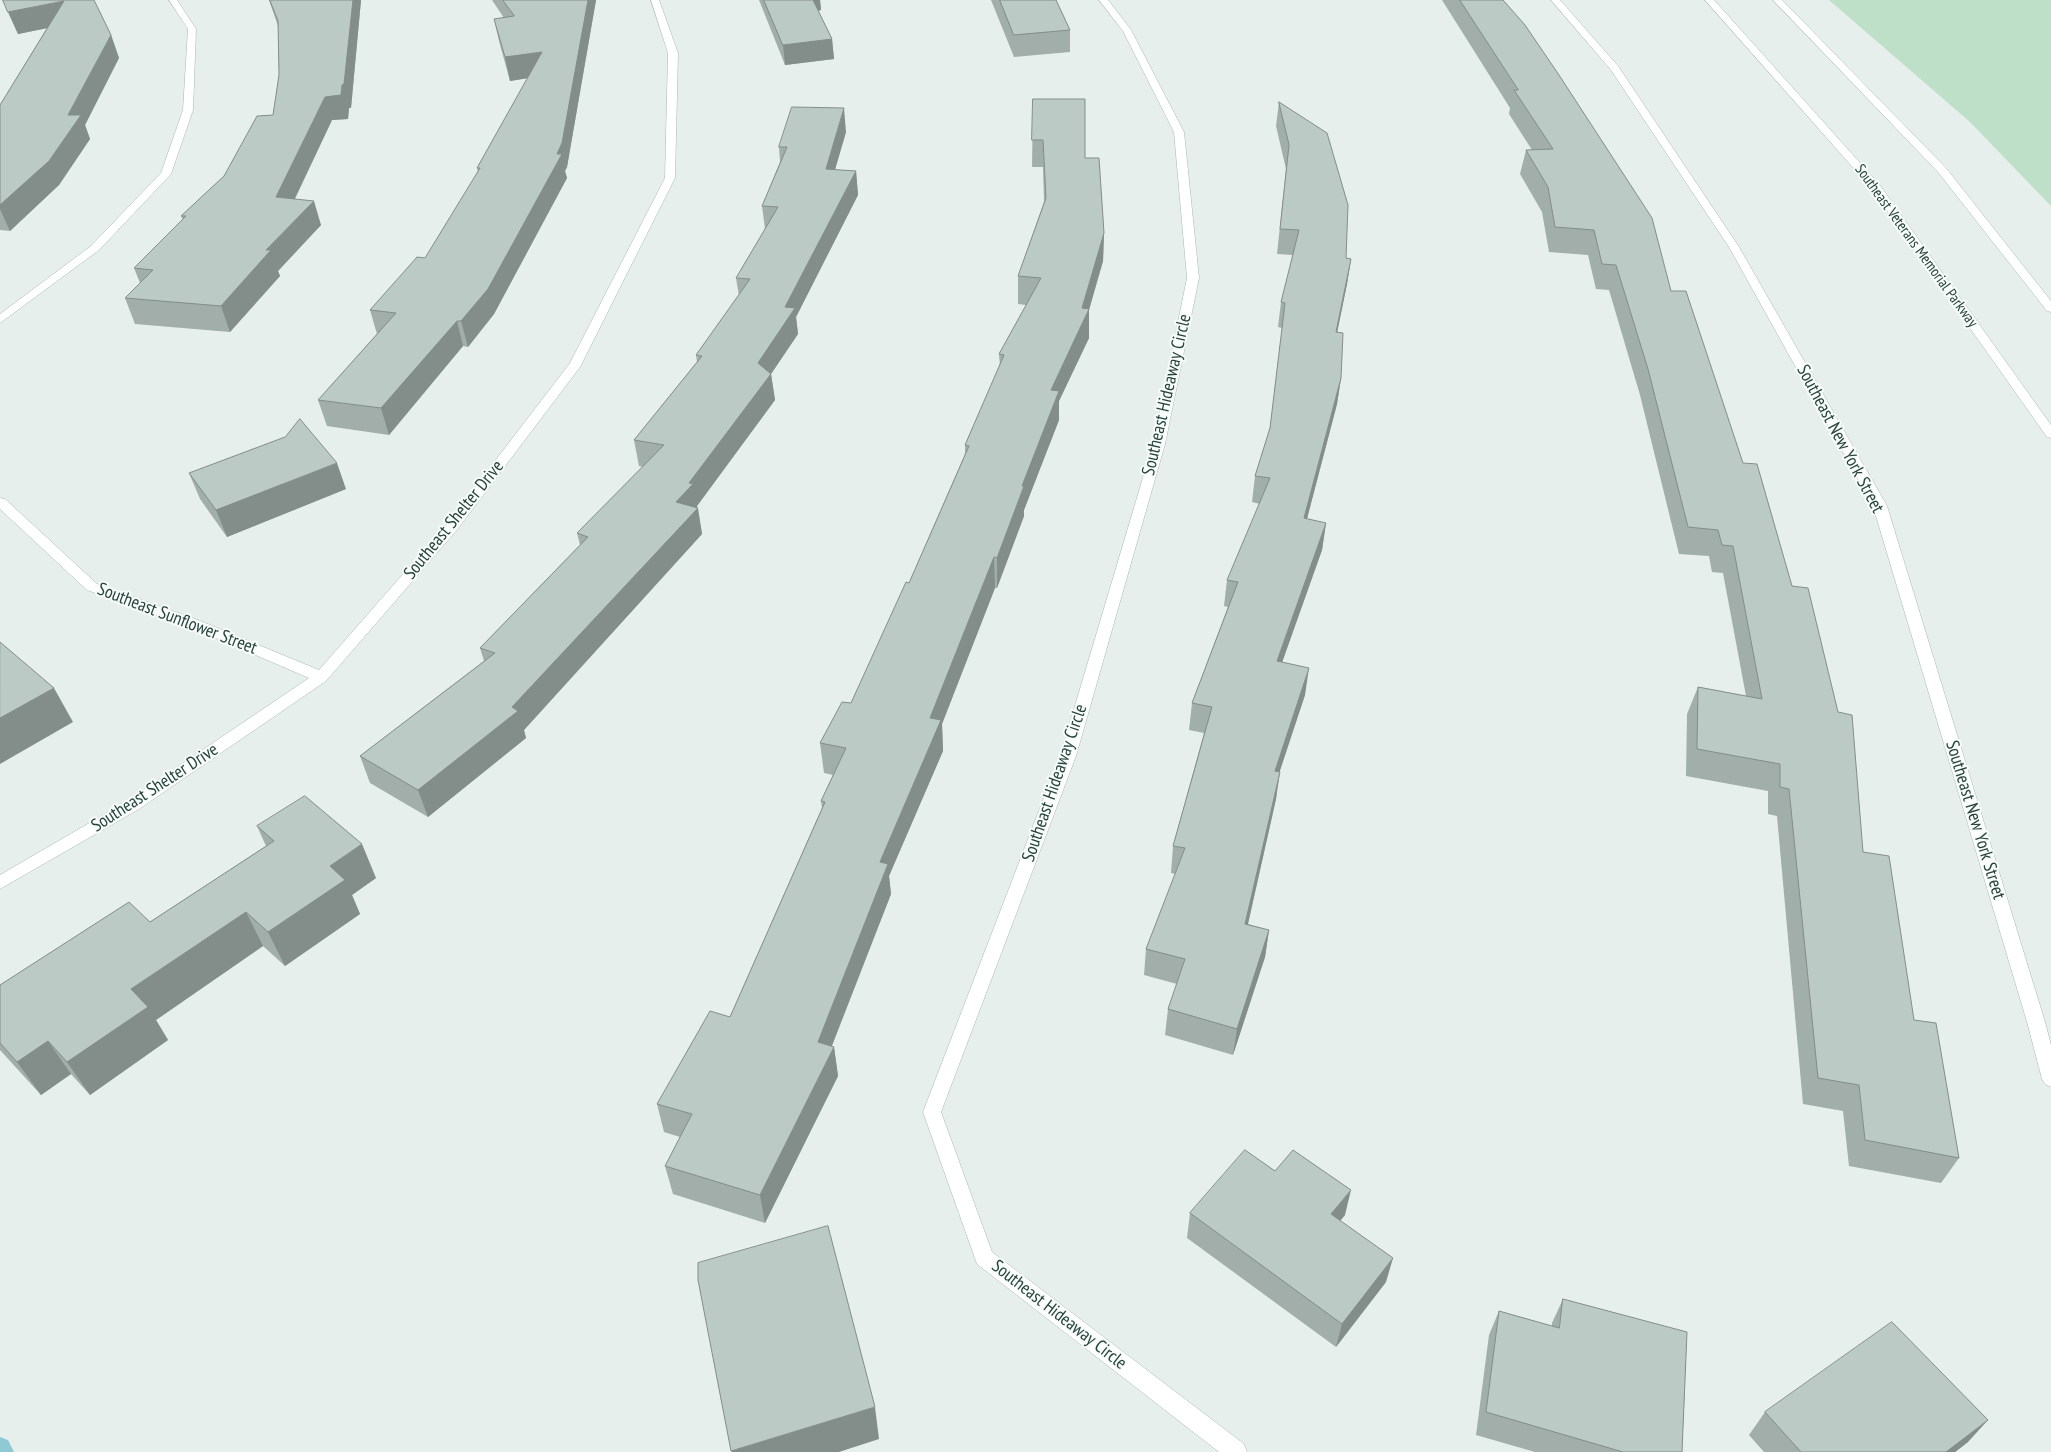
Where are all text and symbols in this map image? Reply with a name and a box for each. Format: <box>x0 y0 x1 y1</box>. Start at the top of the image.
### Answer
street label: Southeast Veterans Memorial Parkway <box>1851 161 1981 331</box>
street label: Southeast Hideaway Circle <box>1138 312 1196 478</box>
street label: Southeast New York Street <box>1792 361 1888 517</box>
street label: Southeast Shelter Drive <box>399 456 509 584</box>
street label: Southeast Sunflower Street <box>94 579 260 659</box>
street label: Southeast Hideaway Circle <box>1018 701 1092 865</box>
street label: Southeast New York Street <box>1941 738 2009 902</box>
street label: Southeast Shelter Drive <box>88 739 222 837</box>
street label: Southeast Hideaway Circle <box>987 1256 1131 1374</box>

